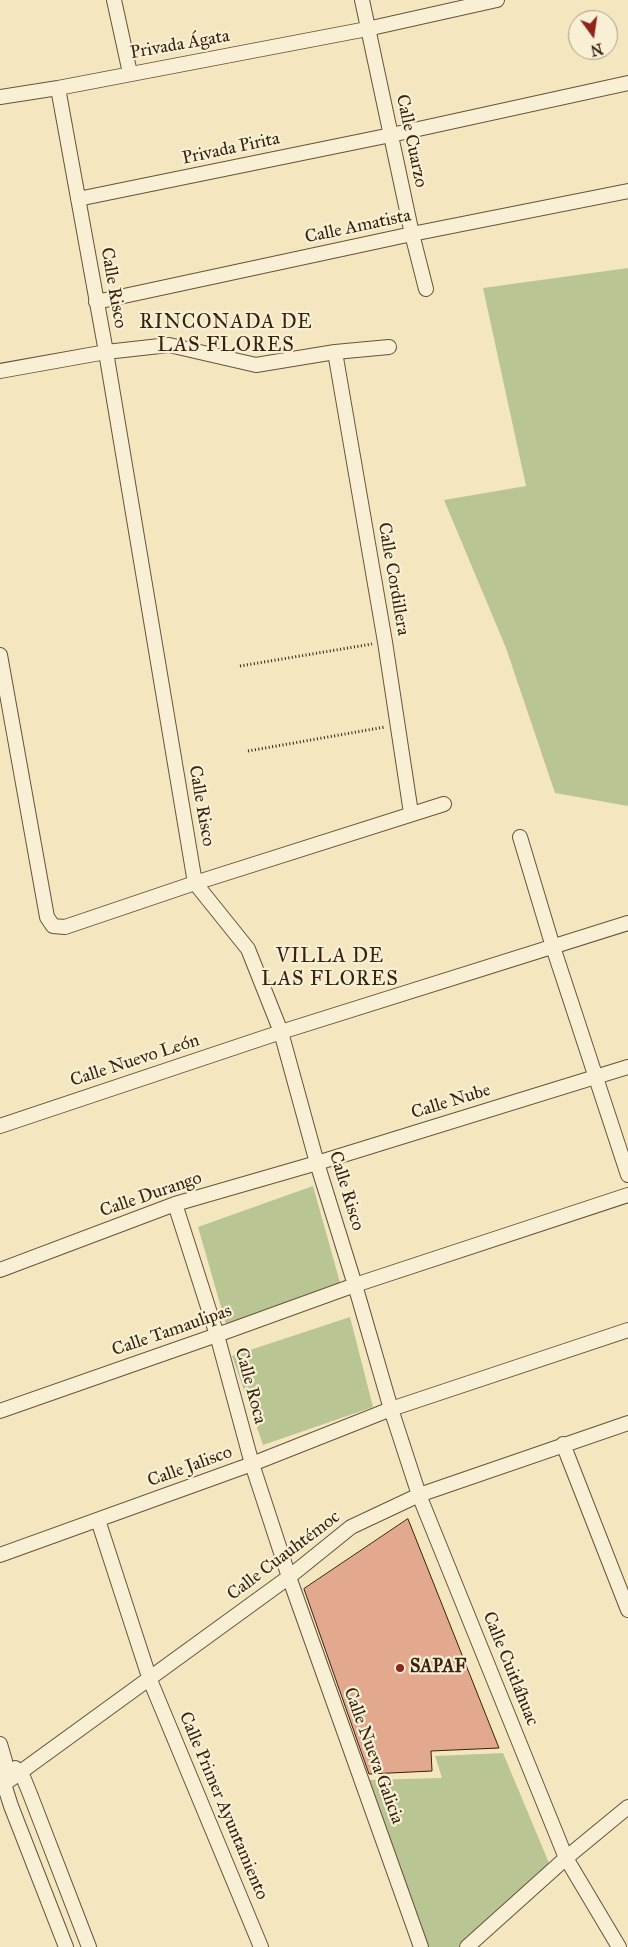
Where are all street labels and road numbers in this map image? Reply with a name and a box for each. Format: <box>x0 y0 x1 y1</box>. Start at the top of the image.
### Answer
street label: Privada Ágata <box>129 26 231 64</box>
street label: Calle Cuarzo <box>391 92 431 190</box>
street label: Privada Pirita <box>180 128 282 170</box>
street label: Calle Amatista <box>303 205 413 249</box>
street label: Calle Risco <box>95 246 131 330</box>
street label: Calle Cordillera <box>372 521 414 637</box>
street label: Calle Risco <box>183 764 219 848</box>
street label: Calle Nuevo León <box>68 1030 202 1092</box>
street label: Calle Nube <box>409 1080 493 1124</box>
street label: Calle Risco <box>324 1149 368 1233</box>
street label: Calle Durango <box>97 1167 205 1223</box>
street label: Calle Tamaulipas <box>109 1300 235 1362</box>
street label: Calle Roca <box>229 1346 271 1426</box>
street label: Calle Jalisco <box>145 1442 235 1492</box>
street label: Calle Cuauhtémoc <box>223 1507 345 1605</box>
street label: Calle Cuitláhuac <box>477 1609 543 1729</box>
street label: Calle Nueva Galicia <box>338 1685 408 1827</box>
street label: Calle Primer Ayuntamiento <box>174 1709 272 1903</box>

